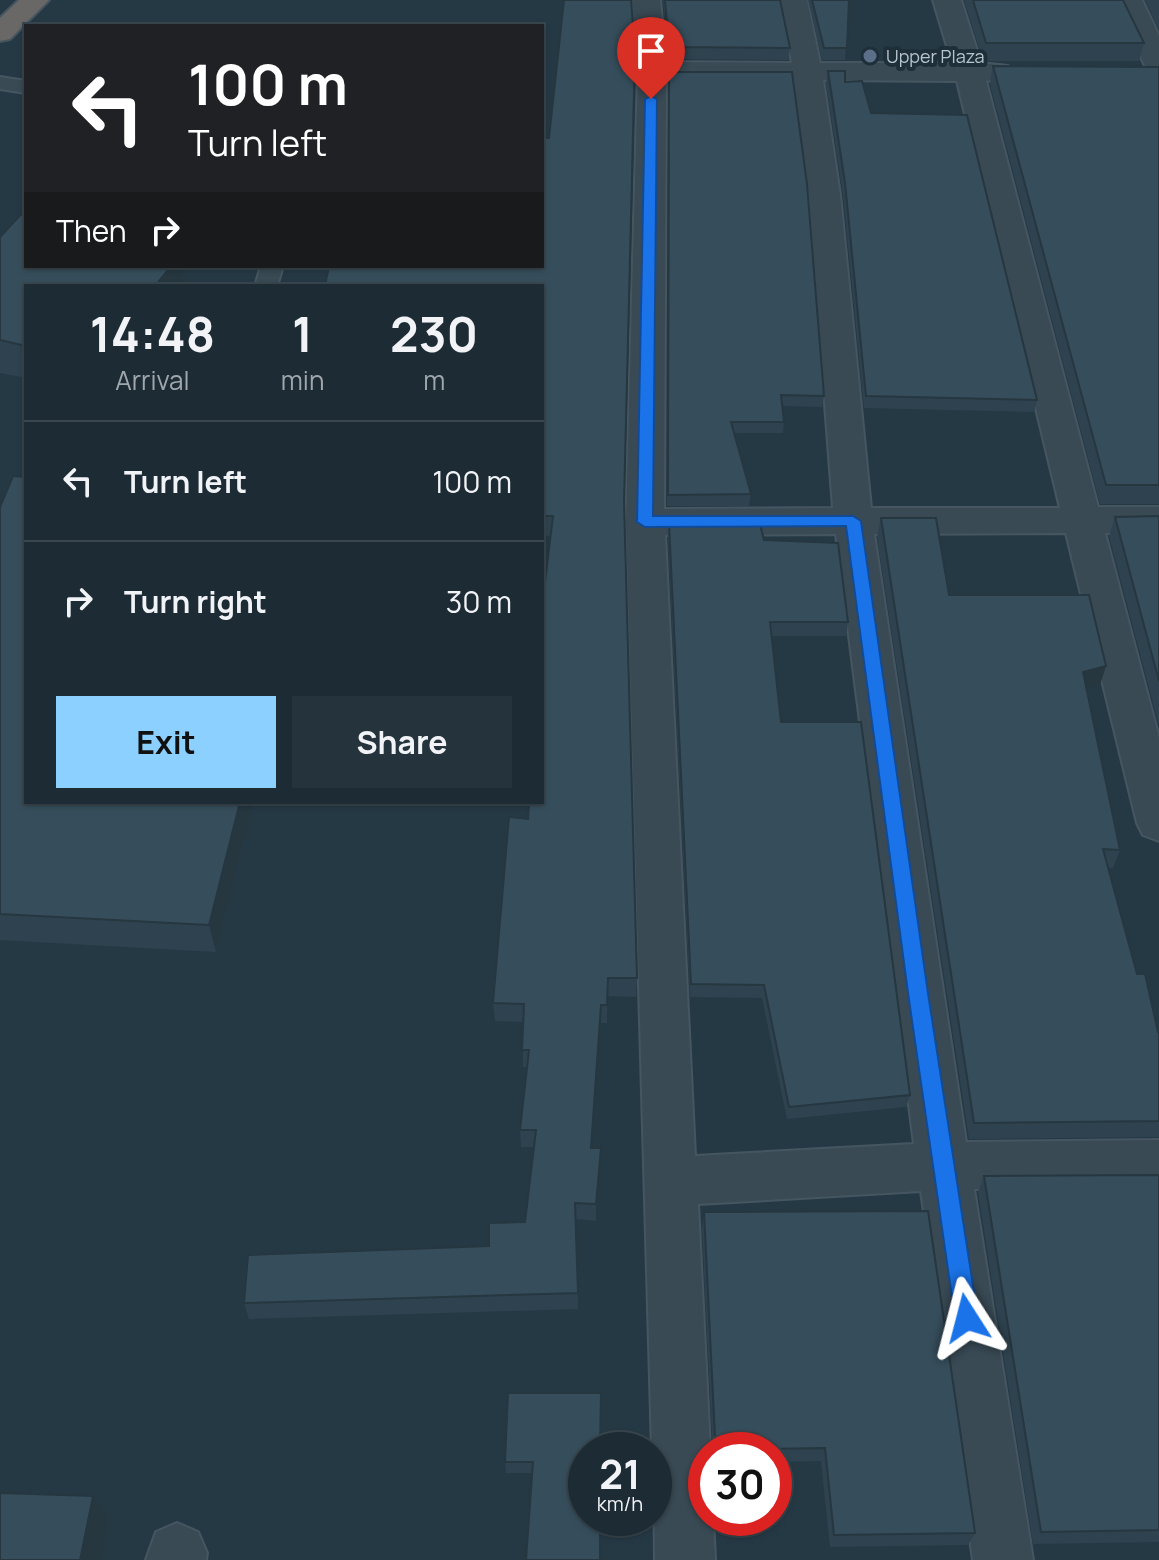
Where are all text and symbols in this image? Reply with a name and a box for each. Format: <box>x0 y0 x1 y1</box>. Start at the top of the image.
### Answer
pin <box>617 17 685 99</box>
icon: arrive <box>629 29 673 73</box>
place label: Upper Plaza <box>886 44 985 68</box>
text: 100 m <box>188 45 348 122</box>
marker: Upper Plaza <box>861 47 879 65</box>
icon: left <box>56 56 160 160</box>
text: Turn left <box>188 118 327 167</box>
icon: right <box>143 208 187 252</box>
text: Then <box>56 210 127 251</box>
text: 14:48 <box>90 301 215 366</box>
text: 1 <box>292 301 313 366</box>
text: 230 <box>390 301 478 366</box>
text: Arrival <box>115 362 190 398</box>
text: min <box>281 362 324 398</box>
text: m <box>423 362 445 398</box>
icon: left <box>56 459 100 503</box>
text: Turn left <box>124 461 247 502</box>
text: 100 m <box>432 461 512 502</box>
icon: right <box>56 579 100 623</box>
text: Turn right <box>124 581 267 622</box>
text: 30 m <box>446 581 512 622</box>
button: Exit <box>56 696 276 788</box>
button: Share <box>292 696 512 788</box>
position arrow <box>925 1276 1009 1360</box>
speed limit sign: 30 <box>688 1432 792 1536</box>
text: 21 <box>599 1446 641 1501</box>
text: km/h <box>597 1490 643 1517</box>

